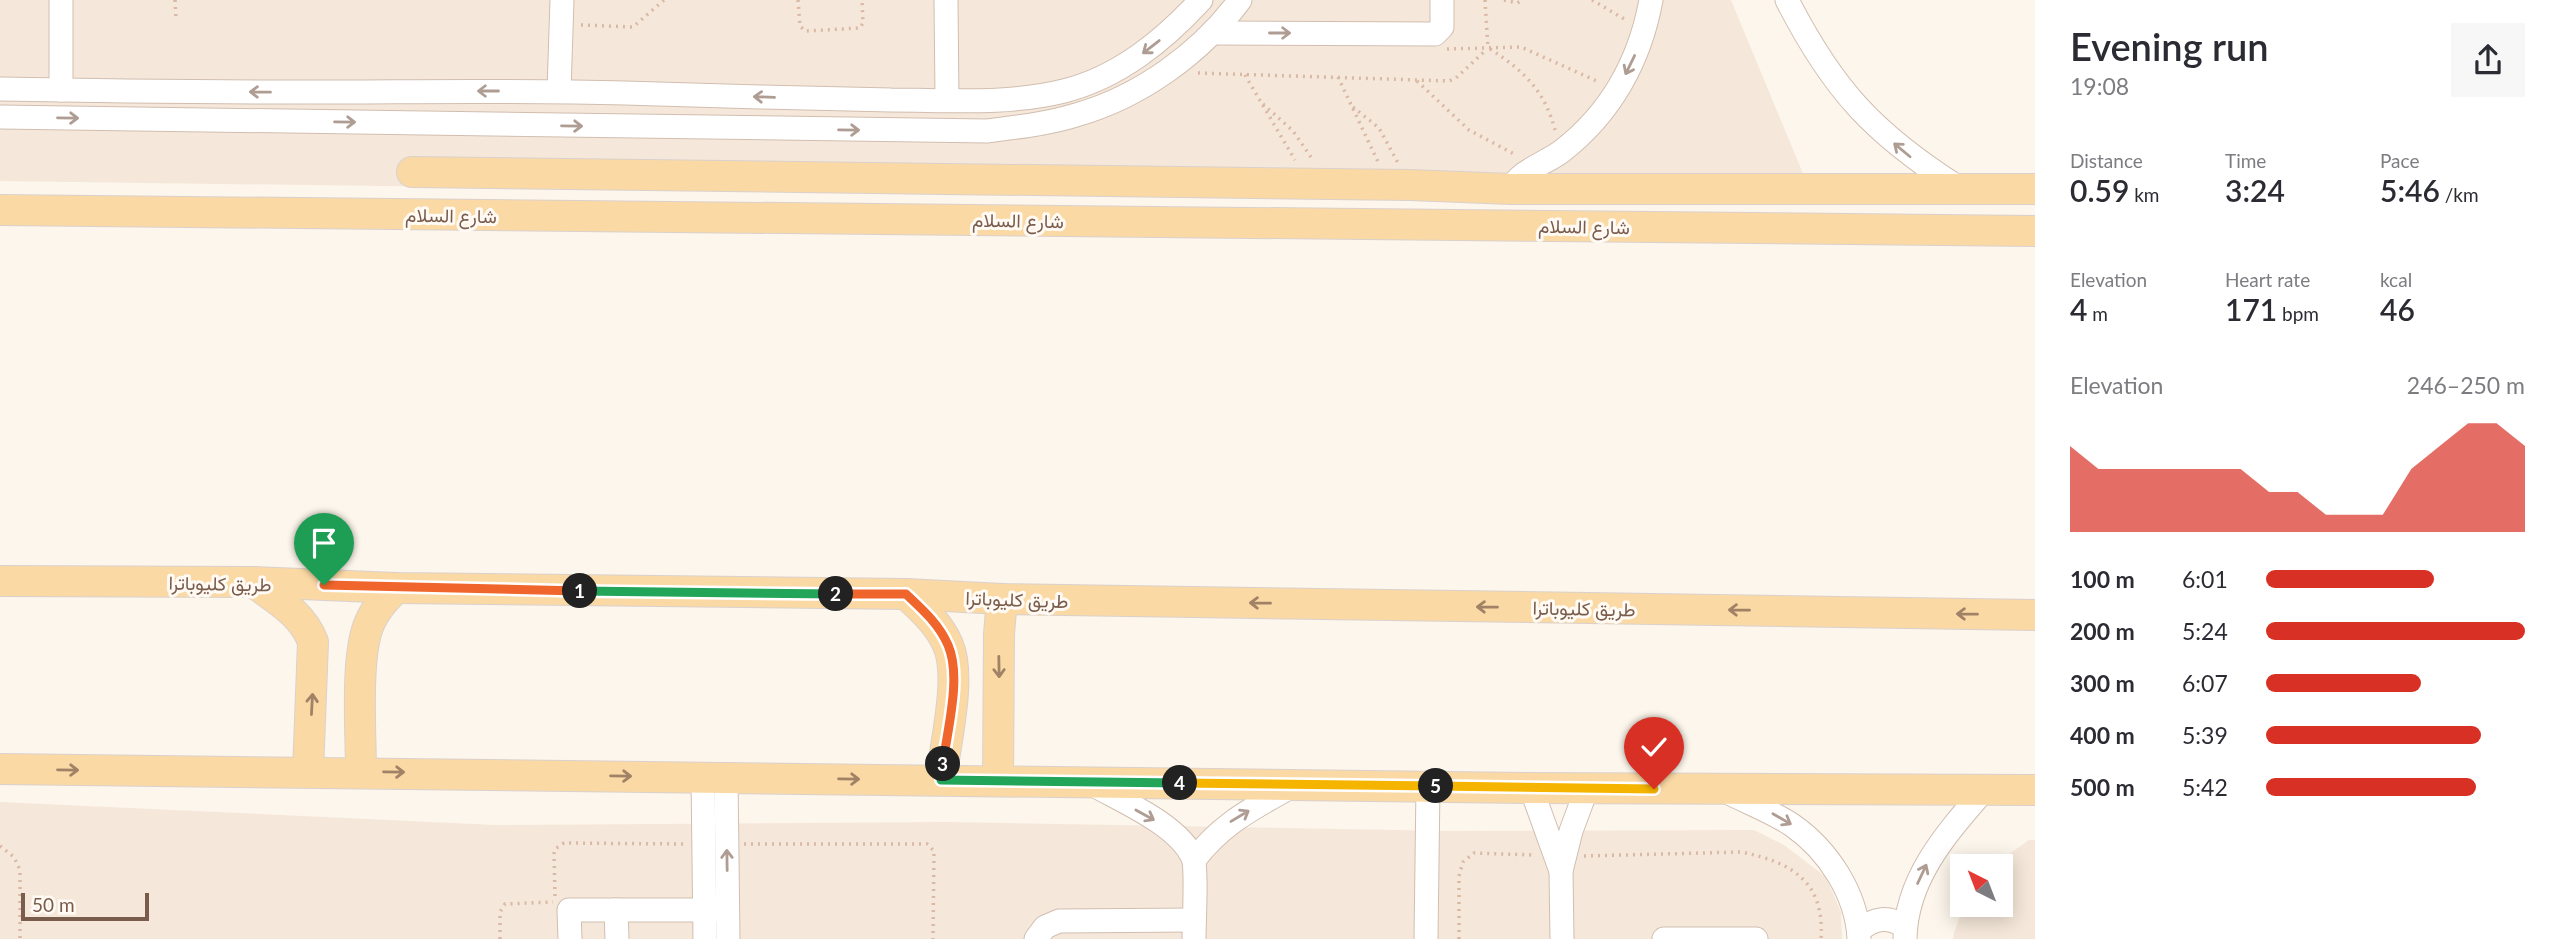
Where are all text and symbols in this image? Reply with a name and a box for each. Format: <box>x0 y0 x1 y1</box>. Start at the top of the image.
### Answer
text: Evening run <box>2070 23 2269 69</box>
button: share <box>2451 23 2525 97</box>
one-way arrow <box>1268 26 1291 40</box>
one-way arrow <box>1143 39 1161 54</box>
one-way arrow <box>1623 54 1637 75</box>
text: 19:08 <box>2070 72 2129 100</box>
one-way arrow <box>477 84 500 98</box>
one-way arrow <box>249 85 272 99</box>
one-way arrow <box>753 91 776 104</box>
one-way arrow <box>56 111 79 125</box>
one-way arrow <box>333 116 356 129</box>
one-way arrow <box>560 120 583 133</box>
one-way arrow <box>837 123 860 136</box>
one-way arrow <box>1894 142 1912 158</box>
text: Distance <box>2070 149 2143 172</box>
text: Time <box>2225 149 2266 172</box>
text: Pace <box>2380 149 2419 172</box>
text: 0.59 <box>2070 172 2129 208</box>
text: 3:24 <box>2225 172 2285 208</box>
text: 5:46 <box>2380 172 2440 208</box>
text: km <box>2129 183 2159 206</box>
text: /km <box>2440 183 2479 206</box>
street label: شارع السلام <box>405 203 497 229</box>
street label: شارع السلام <box>972 208 1064 234</box>
street label: شارع السلام <box>1538 214 1630 240</box>
text: Elevation <box>2070 268 2147 291</box>
text: Heart rate <box>2225 268 2310 291</box>
text: kcal <box>2380 268 2412 291</box>
text: 4 <box>2070 291 2087 327</box>
text: 171 <box>2225 291 2277 327</box>
text: 46 <box>2380 291 2415 327</box>
text: m <box>2087 302 2108 325</box>
text: bpm <box>2277 302 2319 325</box>
text: Elevation <box>2070 371 2163 399</box>
text: 246–250 m <box>2407 371 2525 399</box>
pin <box>294 513 354 585</box>
icon: arrive <box>305 524 343 562</box>
text: 100 m <box>2070 565 2135 593</box>
text: 6:01 <box>2182 565 2228 593</box>
street label: طريق كليوباترا <box>168 571 272 596</box>
pin: 1 <box>562 574 598 608</box>
pin: 2 <box>818 576 854 612</box>
text: 1 <box>574 579 585 602</box>
text: 2 <box>830 582 841 605</box>
street label: طريق كليوباترا <box>965 586 1069 613</box>
one-way arrow <box>1249 596 1272 610</box>
street label: طريق كليوباترا <box>1532 596 1636 621</box>
one-way arrow <box>1476 600 1499 613</box>
one-way arrow <box>1728 604 1751 617</box>
one-way arrow <box>1956 607 1979 621</box>
text: 200 m <box>2070 617 2135 645</box>
text: 5:24 <box>2182 617 2228 645</box>
one-way arrow <box>993 656 1006 679</box>
text: 300 m <box>2070 669 2135 697</box>
text: 6:07 <box>2182 669 2228 697</box>
one-way arrow <box>305 692 318 715</box>
pin <box>1624 717 1684 789</box>
text: 400 m <box>2070 721 2135 749</box>
text: 5:39 <box>2182 721 2228 749</box>
icon: check <box>1635 728 1673 766</box>
pin: 3 <box>926 746 960 782</box>
text: 3 <box>937 752 948 775</box>
one-way arrow <box>56 763 79 776</box>
one-way arrow <box>382 766 405 779</box>
pin: 4 <box>1162 766 1198 800</box>
pin: 5 <box>1418 768 1454 804</box>
one-way arrow <box>609 769 632 783</box>
text: 4 <box>1174 771 1185 794</box>
one-way arrow <box>837 772 860 786</box>
text: 500 m <box>2070 773 2135 801</box>
text: 5:42 <box>2182 773 2228 801</box>
text: 5 <box>1430 774 1441 797</box>
one-way arrow <box>1135 808 1155 822</box>
one-way arrow <box>1230 809 1250 823</box>
one-way arrow <box>1771 812 1791 826</box>
one-way arrow <box>720 849 734 872</box>
north arrow <box>1950 854 2012 917</box>
map controls <box>1950 854 2013 917</box>
one-way arrow <box>1916 863 1929 885</box>
scale bar <box>21 890 149 922</box>
text: 50 m <box>32 893 75 916</box>

